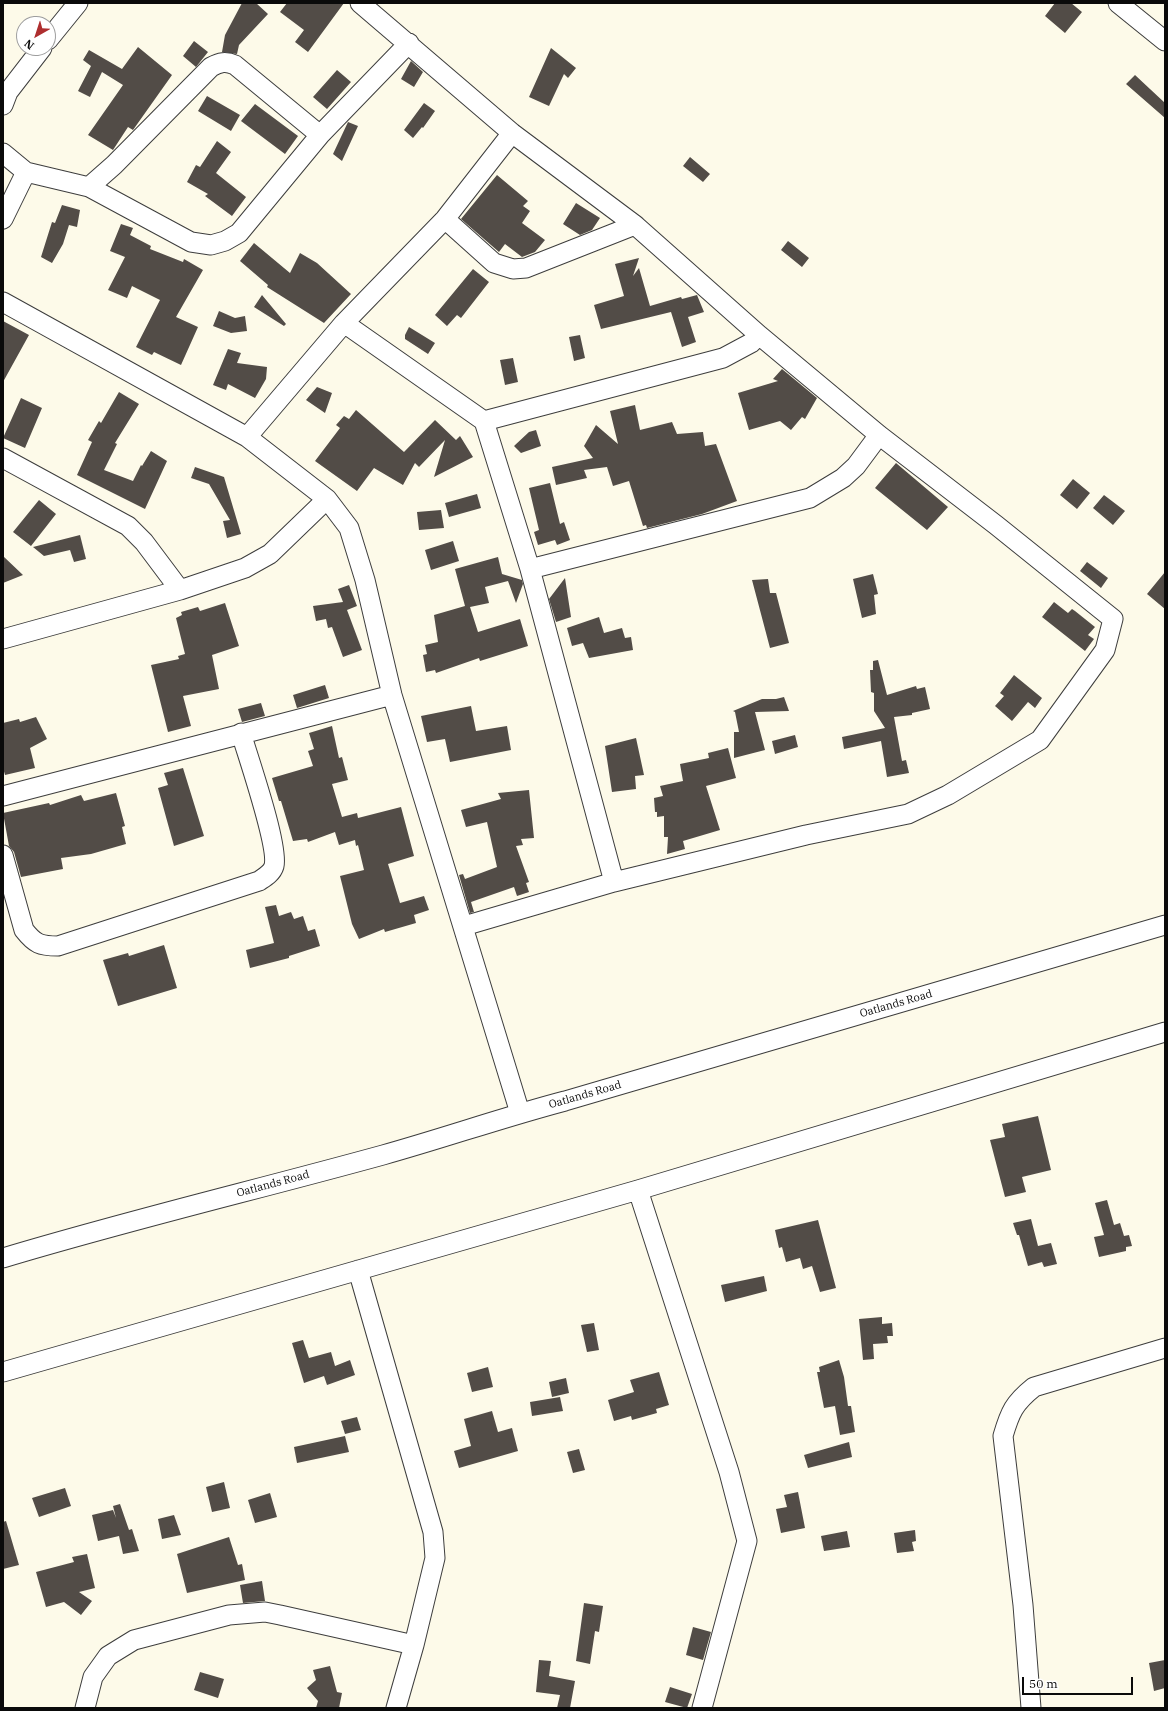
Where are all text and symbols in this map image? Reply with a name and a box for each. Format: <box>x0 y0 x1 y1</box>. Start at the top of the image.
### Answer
north arrow <box>16 16 56 56</box>
text: N <box>21 36 37 53</box>
street label: Oatlands Road <box>858 987 934 1021</box>
street label: Oatlands Road <box>547 1078 623 1112</box>
street label: Oatlands Road <box>235 1168 311 1200</box>
scale bar <box>1024 1669 1135 1695</box>
text: 50 m <box>1029 1676 1058 1691</box>

